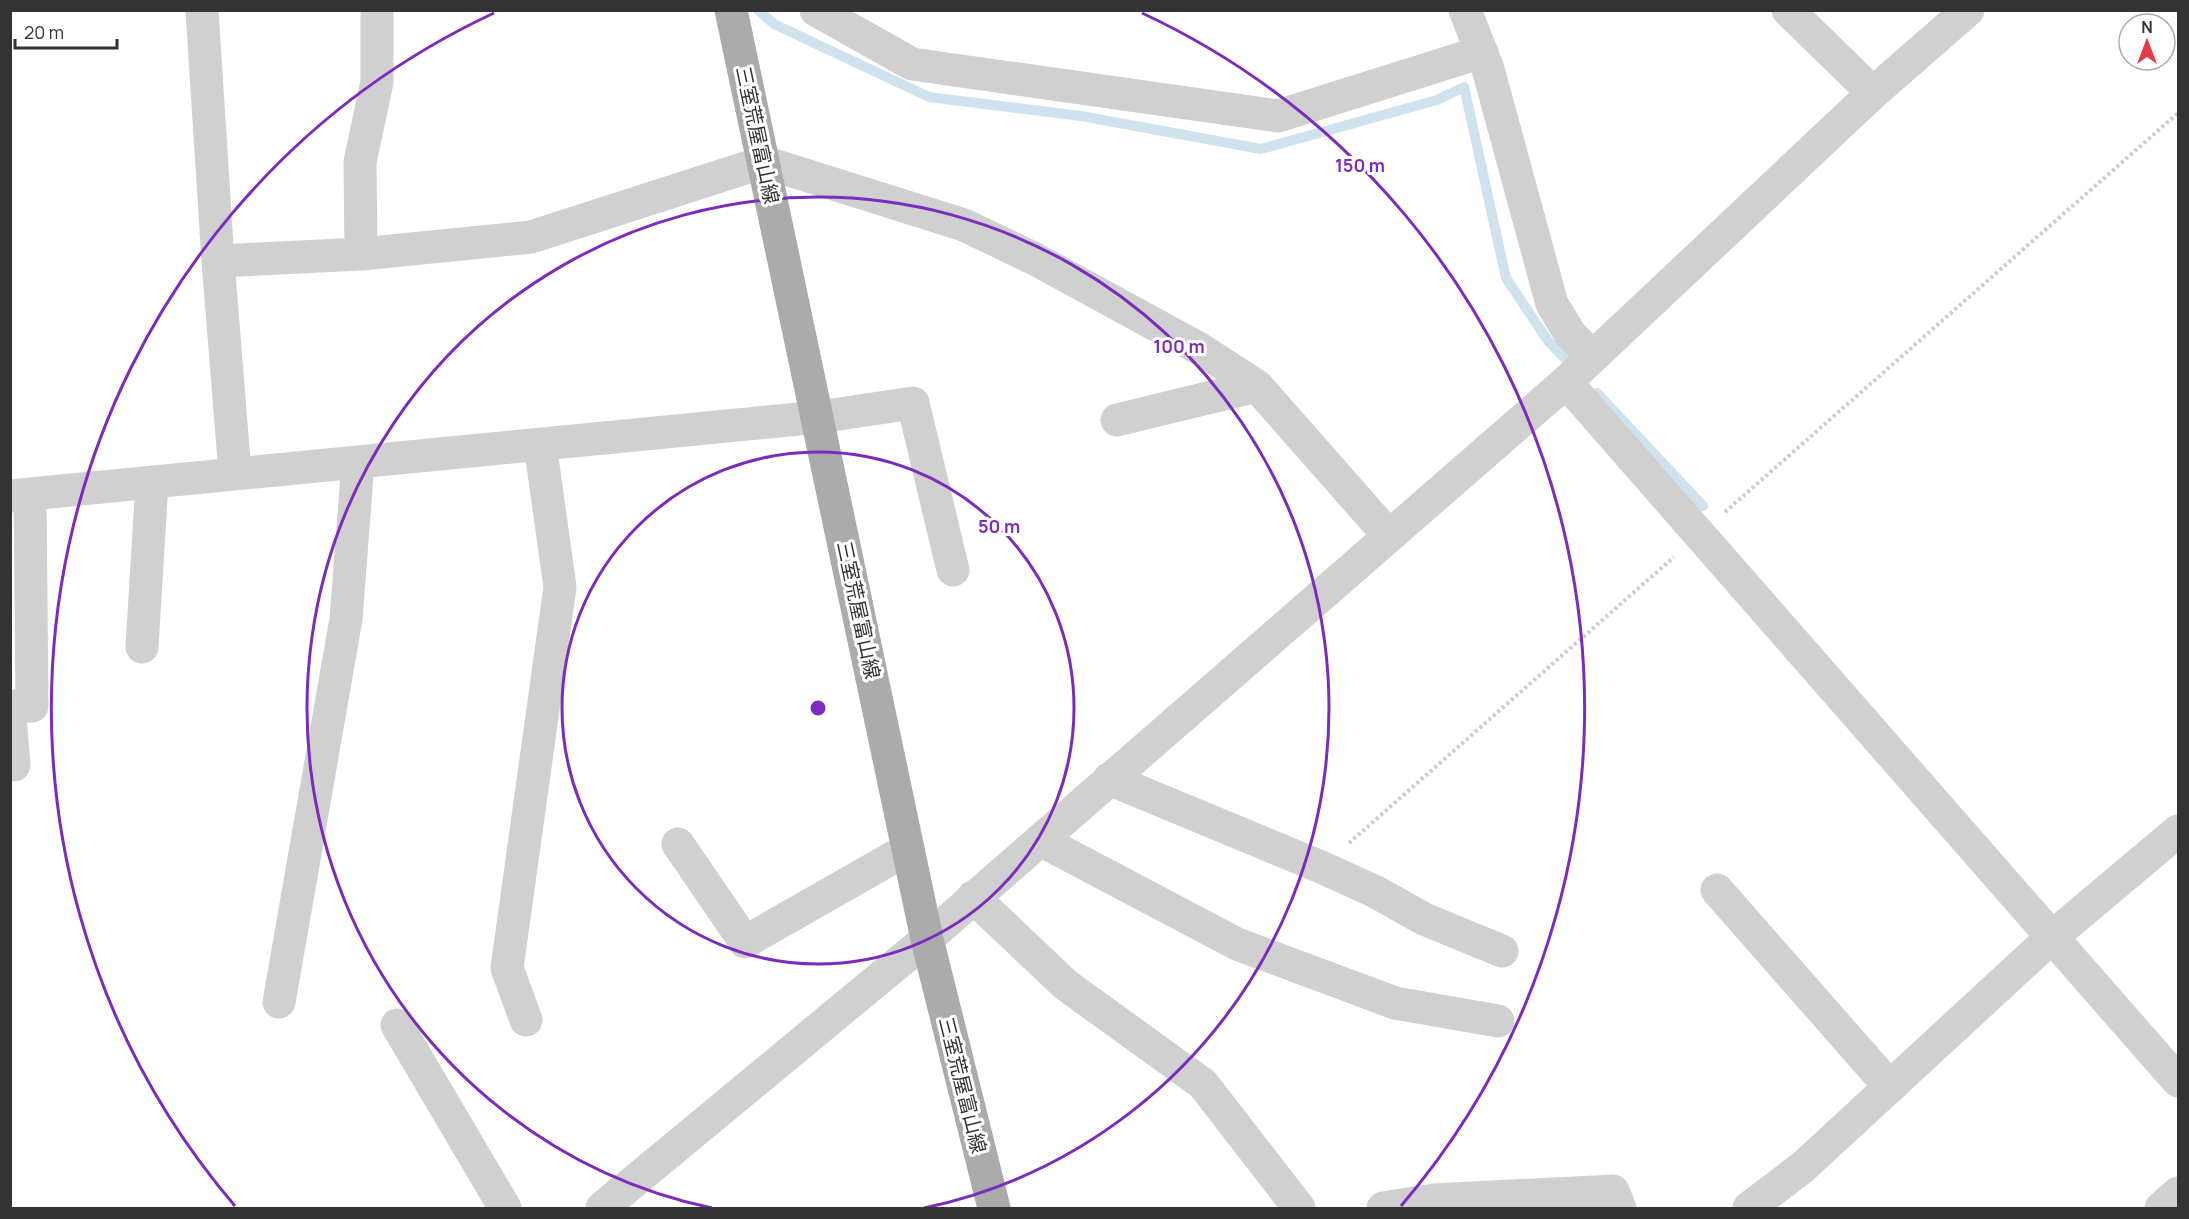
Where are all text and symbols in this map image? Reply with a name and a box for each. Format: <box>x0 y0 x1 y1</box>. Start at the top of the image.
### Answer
scale bar <box>15 12 117 50</box>
north arrow <box>2117 12 2177 72</box>
text: N <box>2141 16 2153 38</box>
text: 20 m <box>24 20 64 44</box>
street label: 三室荒屋富山線 <box>730 64 786 206</box>
text: 150 m <box>1335 153 1385 177</box>
text: 100 m <box>1153 334 1205 358</box>
text: 50 m <box>978 514 1020 538</box>
street label: 三室荒屋富山線 <box>831 539 887 681</box>
centre of rings <box>808 698 828 718</box>
street label: 三室荒屋富山線 <box>933 1014 993 1156</box>

